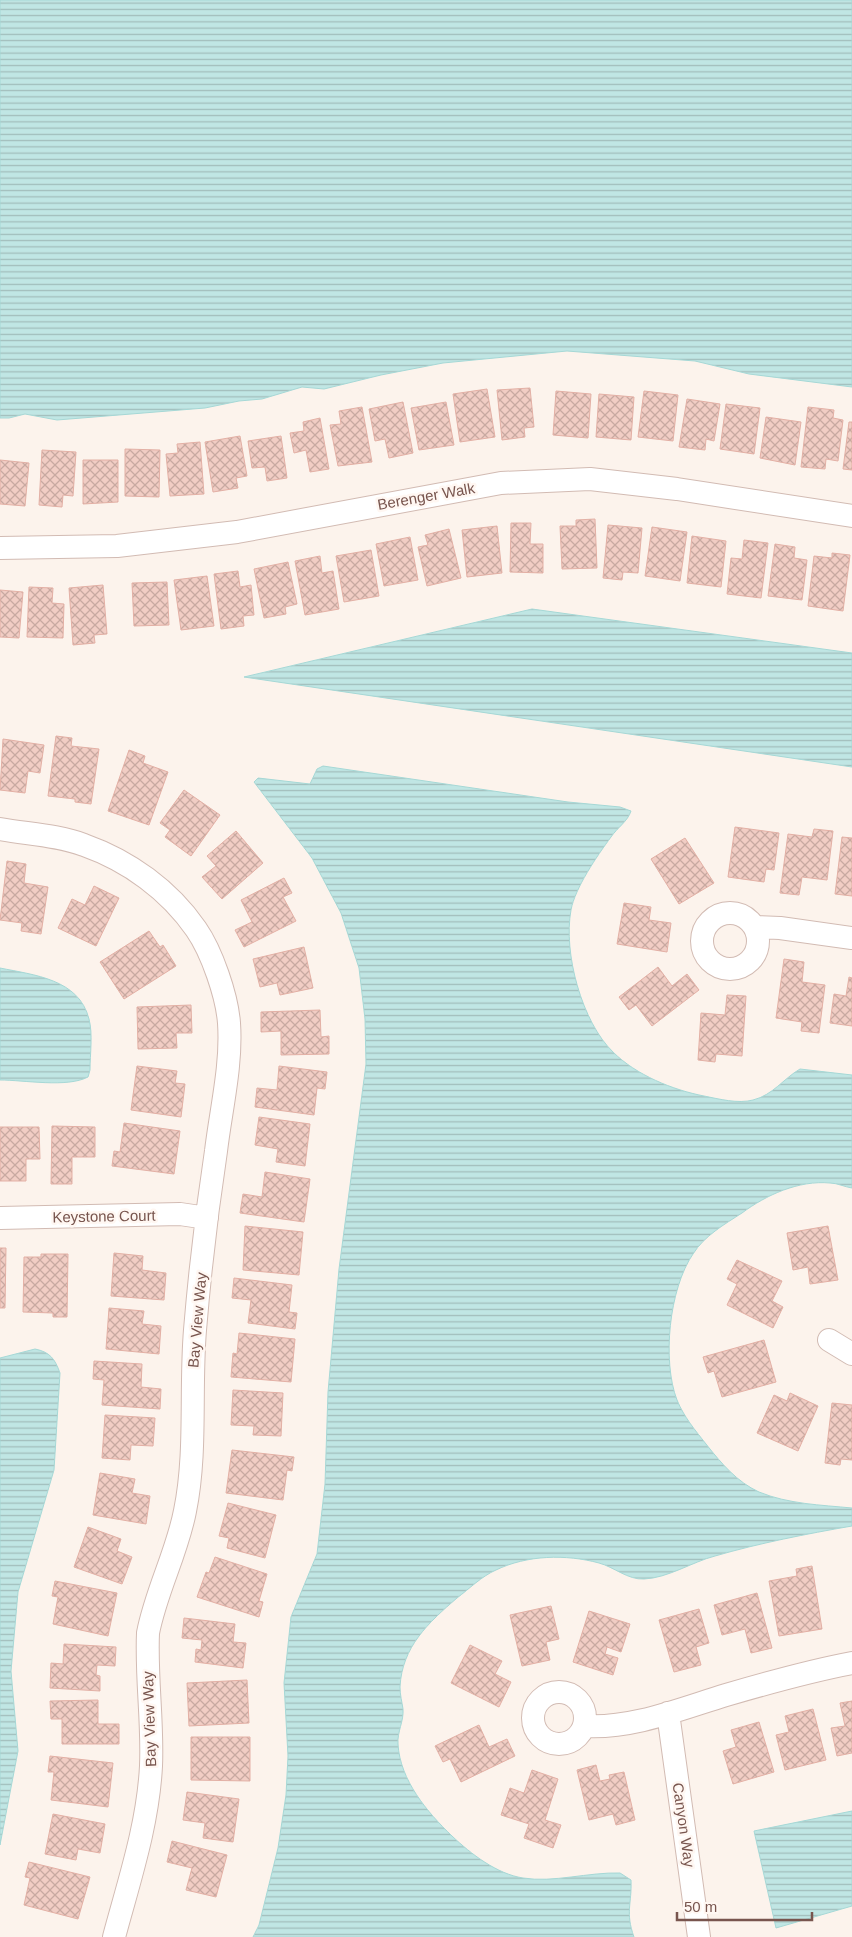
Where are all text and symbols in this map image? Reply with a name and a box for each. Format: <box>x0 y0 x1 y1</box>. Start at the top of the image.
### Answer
street label: Berenger Walk <box>376 479 477 513</box>
street label: Keystone Court <box>52 1207 157 1225</box>
street label: Bay View Way <box>184 1271 210 1368</box>
street label: Bay View Way <box>139 1670 159 1767</box>
street label: Canyon Way <box>670 1782 698 1869</box>
scale bar <box>677 1890 812 1922</box>
text: 50 m <box>684 1898 717 1915</box>

